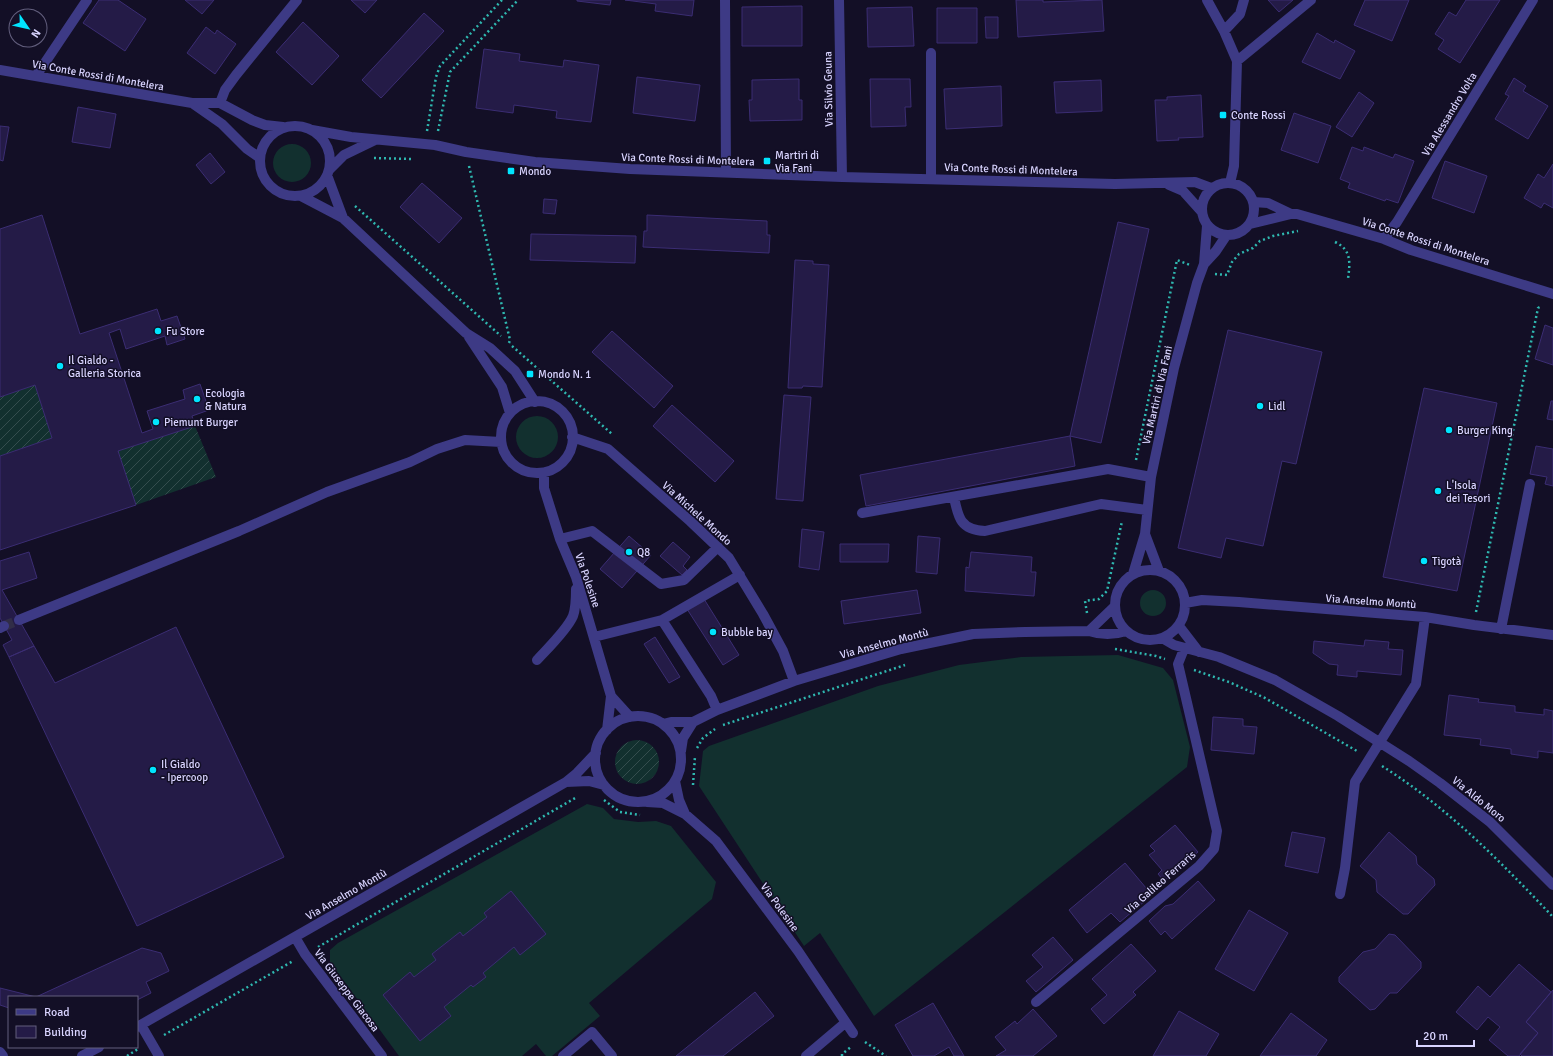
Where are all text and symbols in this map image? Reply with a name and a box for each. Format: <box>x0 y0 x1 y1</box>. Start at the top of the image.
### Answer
north arrow <box>8 8 48 48</box>
text: N <box>28 27 43 40</box>
street label: Via Silvio Geuna <box>821 51 836 127</box>
street label: Via Conte Rossi di Montelera <box>31 57 165 94</box>
street label: Via Alessandro Volta <box>1419 70 1480 159</box>
place label: Conte Rossi <box>1231 109 1286 122</box>
marker: Conte Rossi <box>1218 110 1228 120</box>
place label: Martiri di Via Fani <box>775 149 819 175</box>
street label: Via Conte Rossi di Montelera <box>621 151 755 168</box>
marker: Martiri di Via Fani <box>762 156 772 166</box>
street label: Via Conte Rossi di Montelera <box>944 161 1078 178</box>
place label: Mondo <box>519 165 551 178</box>
marker: Mondo <box>506 166 516 176</box>
street label: Via Conte Rossi di Montelera <box>1360 215 1492 268</box>
place label: Fu Store <box>166 325 205 338</box>
marker: Fu Store <box>153 326 163 336</box>
street label: Via Martiri di Via Fani <box>1140 344 1175 446</box>
place label: Il Gialdo - Galleria Storica <box>68 354 142 380</box>
marker: Il Gialdo - Galleria Storica <box>55 361 65 371</box>
place label: Mondo N. 1 <box>538 368 591 381</box>
marker: Mondo N. 1 <box>525 369 535 379</box>
place label: Ecologia & Natura <box>205 387 247 413</box>
marker: Ecologia & Natura <box>192 394 202 404</box>
place label: Lidl <box>1268 400 1286 413</box>
marker: Lidl <box>1255 401 1265 411</box>
place label: Piemunt Burger <box>164 416 238 429</box>
marker: Piemunt Burger <box>151 417 161 427</box>
place label: Burger King <box>1457 424 1513 437</box>
marker: Burger King <box>1444 425 1454 435</box>
street label: Via Michele Mondo <box>659 479 734 548</box>
place label: L'Isola dei Tesori <box>1446 479 1491 505</box>
marker: L'Isola dei Tesori <box>1433 486 1443 496</box>
place label: Q8 <box>637 546 650 559</box>
marker: Q8 <box>624 547 634 557</box>
street label: Via Polesine <box>572 551 603 609</box>
place label: Tigotà <box>1432 555 1462 568</box>
marker: Tigotà <box>1419 556 1429 566</box>
street label: Via Anselmo Montù <box>1325 592 1417 611</box>
street label: Via Anselmo Montù <box>839 625 930 662</box>
place label: Bubble bay <box>721 626 774 639</box>
marker: Bubble bay <box>708 627 718 637</box>
place label: Il Gialdo - Ipercoop <box>161 758 208 784</box>
marker: Il Gialdo - Ipercoop <box>148 765 158 775</box>
street label: Via Aldo Moro <box>1449 774 1508 825</box>
street label: Via Galileo Ferraris <box>1122 848 1198 917</box>
street label: Via Anselmo Montù <box>304 866 389 923</box>
street label: Via Polesine <box>758 880 802 934</box>
street label: Via Giuseppe Giacosa <box>311 946 382 1035</box>
legend <box>8 996 138 1048</box>
text: Road <box>44 1005 70 1020</box>
scale bar <box>1417 1022 1474 1048</box>
text: Building <box>44 1025 87 1040</box>
text: 20 m <box>1423 1029 1448 1044</box>

